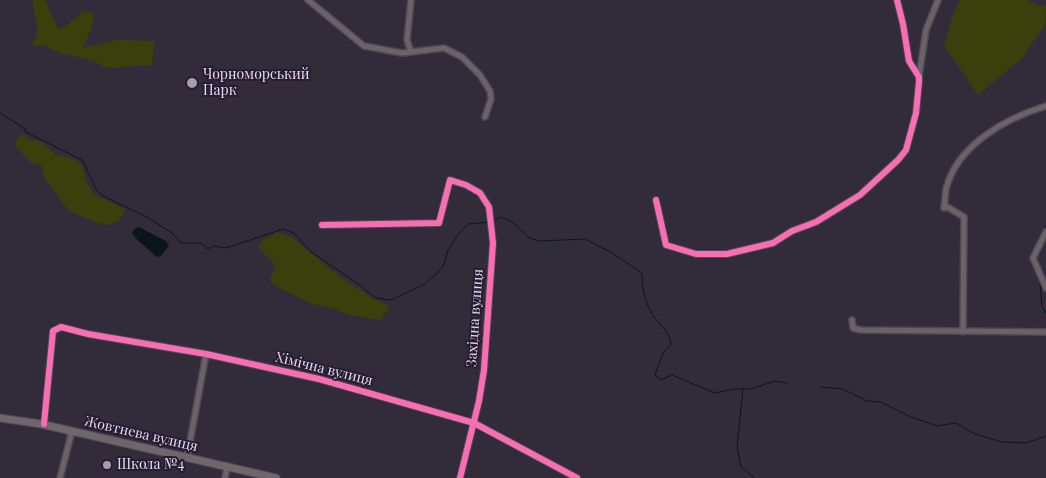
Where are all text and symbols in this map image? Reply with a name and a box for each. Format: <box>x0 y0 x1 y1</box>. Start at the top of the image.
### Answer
place label: Чорноморський Парк <box>203 67 310 100</box>
marker: Чорноморський Парк <box>185 76 199 90</box>
street label: Західна вулиця <box>463 268 487 368</box>
street label: Хімічна вулиця <box>274 349 374 389</box>
street label: Жовтнева вулиця <box>83 413 199 455</box>
place label: Школа №4 <box>117 457 184 473</box>
marker: Школа №4 <box>101 459 113 471</box>

